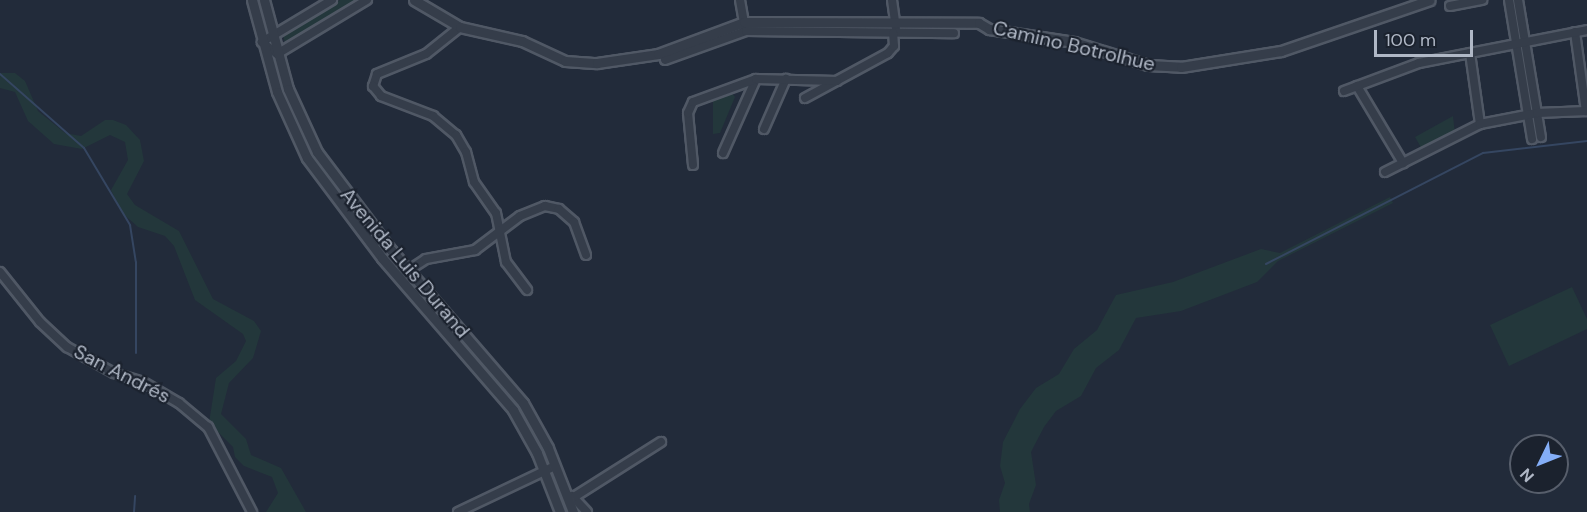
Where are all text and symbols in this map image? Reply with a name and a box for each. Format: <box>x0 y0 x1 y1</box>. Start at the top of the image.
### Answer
street label: Camino Botrolhue <box>991 16 1157 76</box>
scale bar <box>1377 18 1476 56</box>
text: 100 m <box>1385 28 1436 52</box>
street label: Avenida Luis Durand <box>335 183 475 343</box>
street label: San Andrés <box>70 339 174 409</box>
north arrow <box>1509 434 1569 494</box>
text: N <box>1515 464 1539 487</box>

